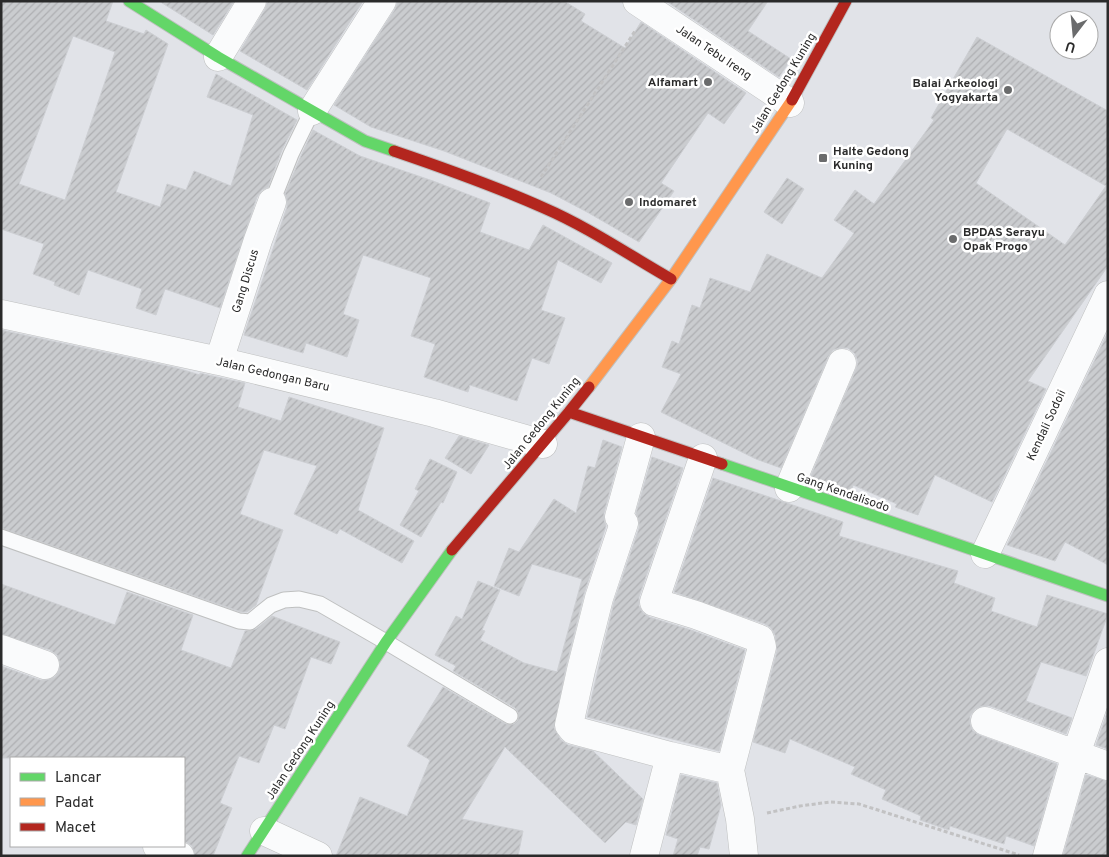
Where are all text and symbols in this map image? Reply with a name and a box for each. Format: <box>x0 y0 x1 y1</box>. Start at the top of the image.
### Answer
north arrow <box>1049 10 1099 60</box>
street label: Jalan Tebu Ireng <box>672 22 755 84</box>
street label: Jalan Gedong Kuning <box>747 30 820 137</box>
text: U <box>1064 37 1078 56</box>
place label: Alfamart <box>648 75 698 91</box>
marker: Alfamart <box>702 76 714 88</box>
place label: Balai Arkeologi Yogyakarta <box>913 76 998 106</box>
marker: Balai Arkeologi Yogyakarta <box>1002 84 1014 96</box>
place label: Halte Gedong Kuning <box>833 144 909 174</box>
marker: Halte Gedong Kuning <box>817 152 829 164</box>
place label: Indomaret <box>639 195 697 211</box>
marker: Indomaret <box>623 196 635 208</box>
place label: BPDAS Serayu Opak Progo <box>963 225 1045 255</box>
marker: BPDAS Serayu Opak Progo <box>947 233 959 245</box>
street label: Gang Discus <box>229 247 263 315</box>
street label: Jalan Gedongan Baru <box>214 354 331 396</box>
street label: Jalan Gedong Kuning <box>499 374 584 473</box>
street label: Kendali Sodoii <box>1023 387 1070 464</box>
street label: Gang Kendalisodo <box>794 470 892 516</box>
street label: Jalan Gedong Kuning <box>263 698 339 803</box>
legend <box>10 757 185 847</box>
text: Lancar <box>55 769 102 788</box>
text: Padat <box>55 794 94 813</box>
text: Macet <box>55 819 96 838</box>

